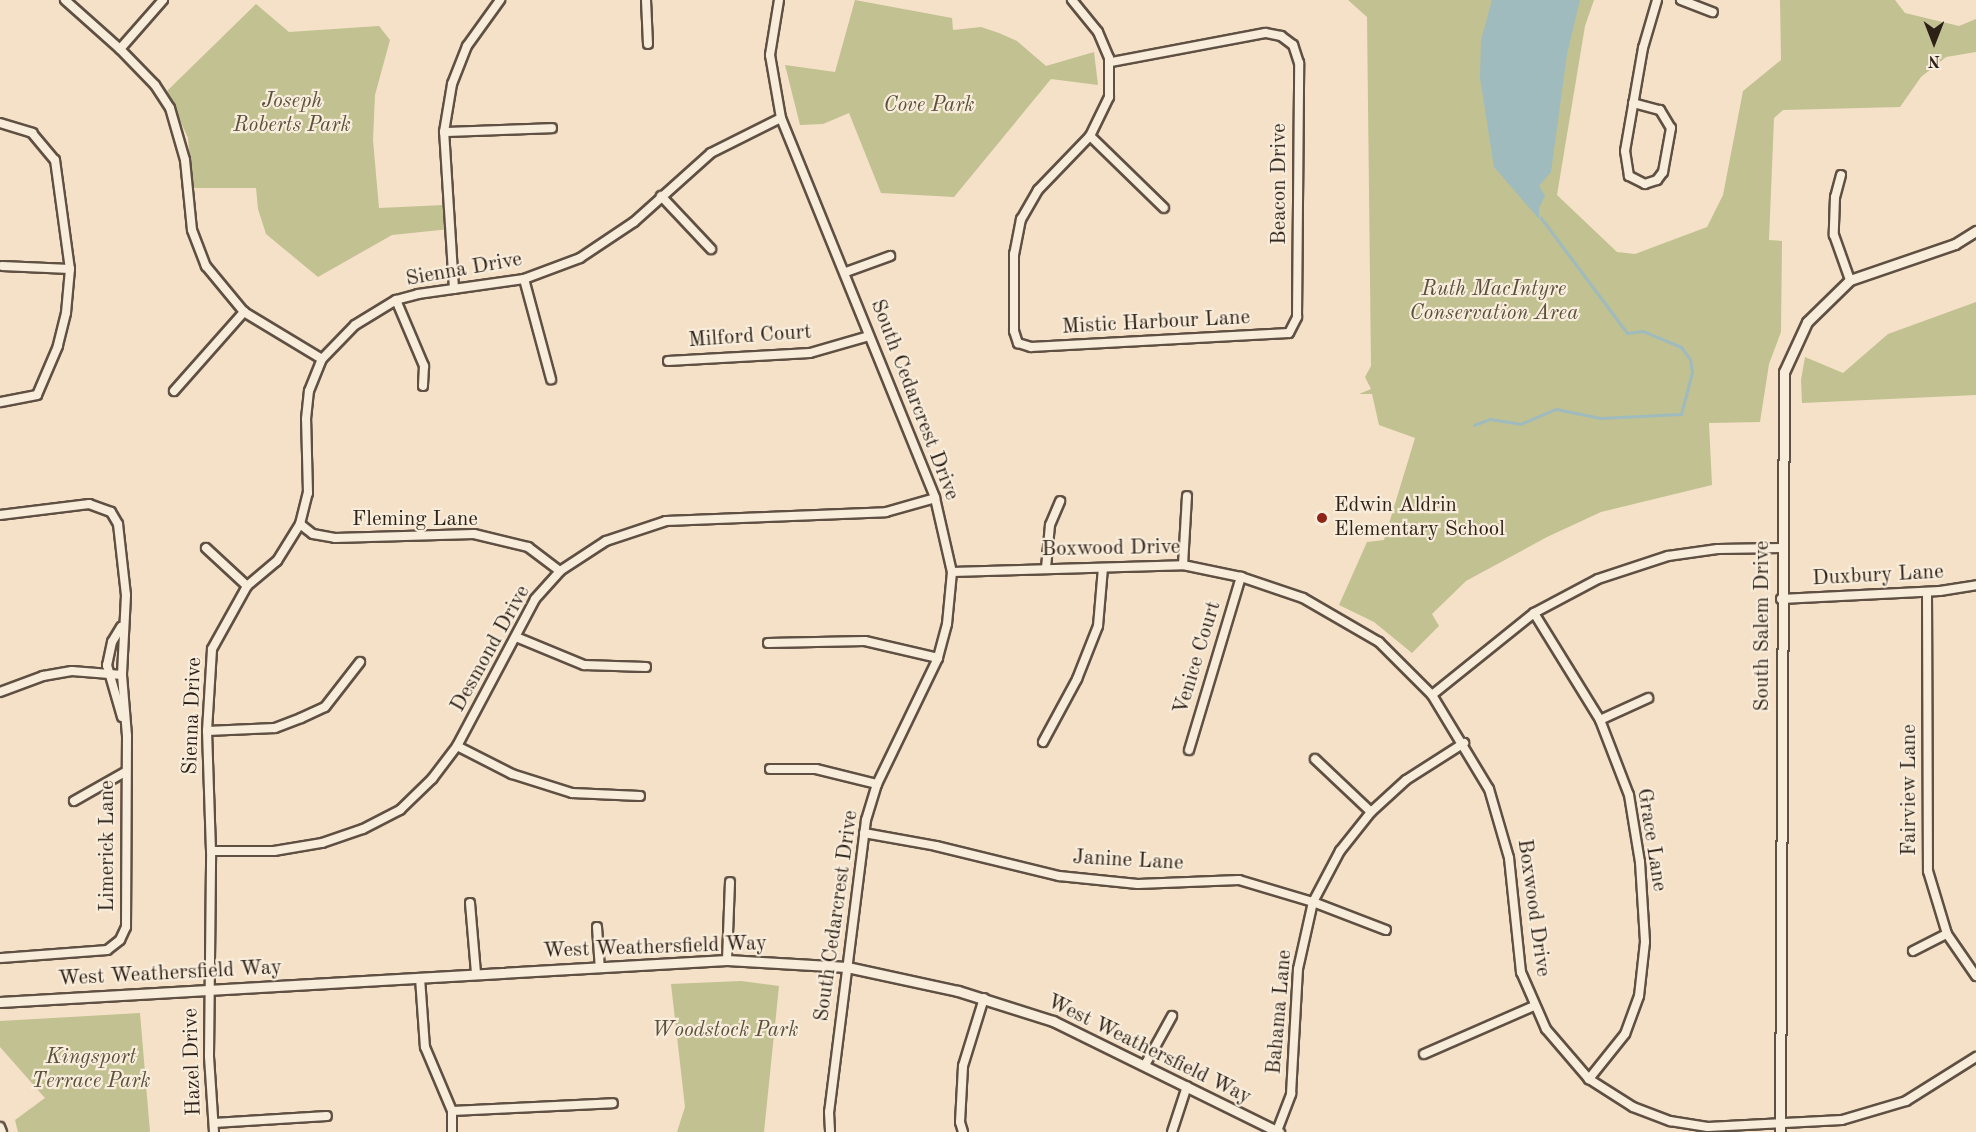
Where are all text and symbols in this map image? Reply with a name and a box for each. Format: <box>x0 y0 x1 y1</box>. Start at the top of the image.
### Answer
north arrow <box>1904 12 1964 72</box>
text: N <box>1928 52 1940 68</box>
park label: Joseph Roberts Park <box>233 89 351 139</box>
park label: Cove Park <box>883 93 975 119</box>
street label: Beacon Drive <box>1267 123 1293 245</box>
street label: Sienna Drive <box>404 247 524 293</box>
park label: Ruth MacIntyre Conservation Area <box>1410 277 1578 327</box>
street label: South Cedarcrest Drive <box>864 296 964 504</box>
street label: Mistic Harbour Lane <box>1061 305 1251 341</box>
street label: Milford Court <box>688 320 812 354</box>
place label: Edwin Aldrin Elementary School <box>1334 493 1505 543</box>
street label: Fleming Lane <box>352 507 478 533</box>
marker: Edwin Aldrin Elementary School <box>1315 511 1329 525</box>
street label: Boxwood Drive <box>1041 535 1181 563</box>
street label: South Salem Drive <box>1750 540 1776 712</box>
street label: Duxbury Lane <box>1812 560 1944 592</box>
street label: Desmond Drive <box>446 581 536 717</box>
street label: Venice Court <box>1169 598 1227 718</box>
street label: Sienna Drive <box>178 657 208 775</box>
street label: Fairview Lane <box>1897 724 1923 856</box>
street label: Limerick Lane <box>95 780 121 912</box>
street label: Grace Lane <box>1630 787 1672 893</box>
street label: South Cedarcrest Drive <box>810 809 864 1023</box>
street label: Boxwood Drive <box>1511 838 1555 978</box>
street label: Janine Lane <box>1072 846 1184 876</box>
street label: West Weathersfield Way <box>543 931 767 965</box>
street label: Bahama Lane <box>1262 949 1298 1075</box>
street label: West Weathersfield Way <box>57 956 283 992</box>
street label: West Weathersfield Way <box>1043 990 1255 1110</box>
street label: Hazel Drive <box>179 1008 207 1116</box>
park label: Woodstock Park <box>652 1018 798 1044</box>
park label: Kingsport Terrace Park <box>31 1045 151 1095</box>

